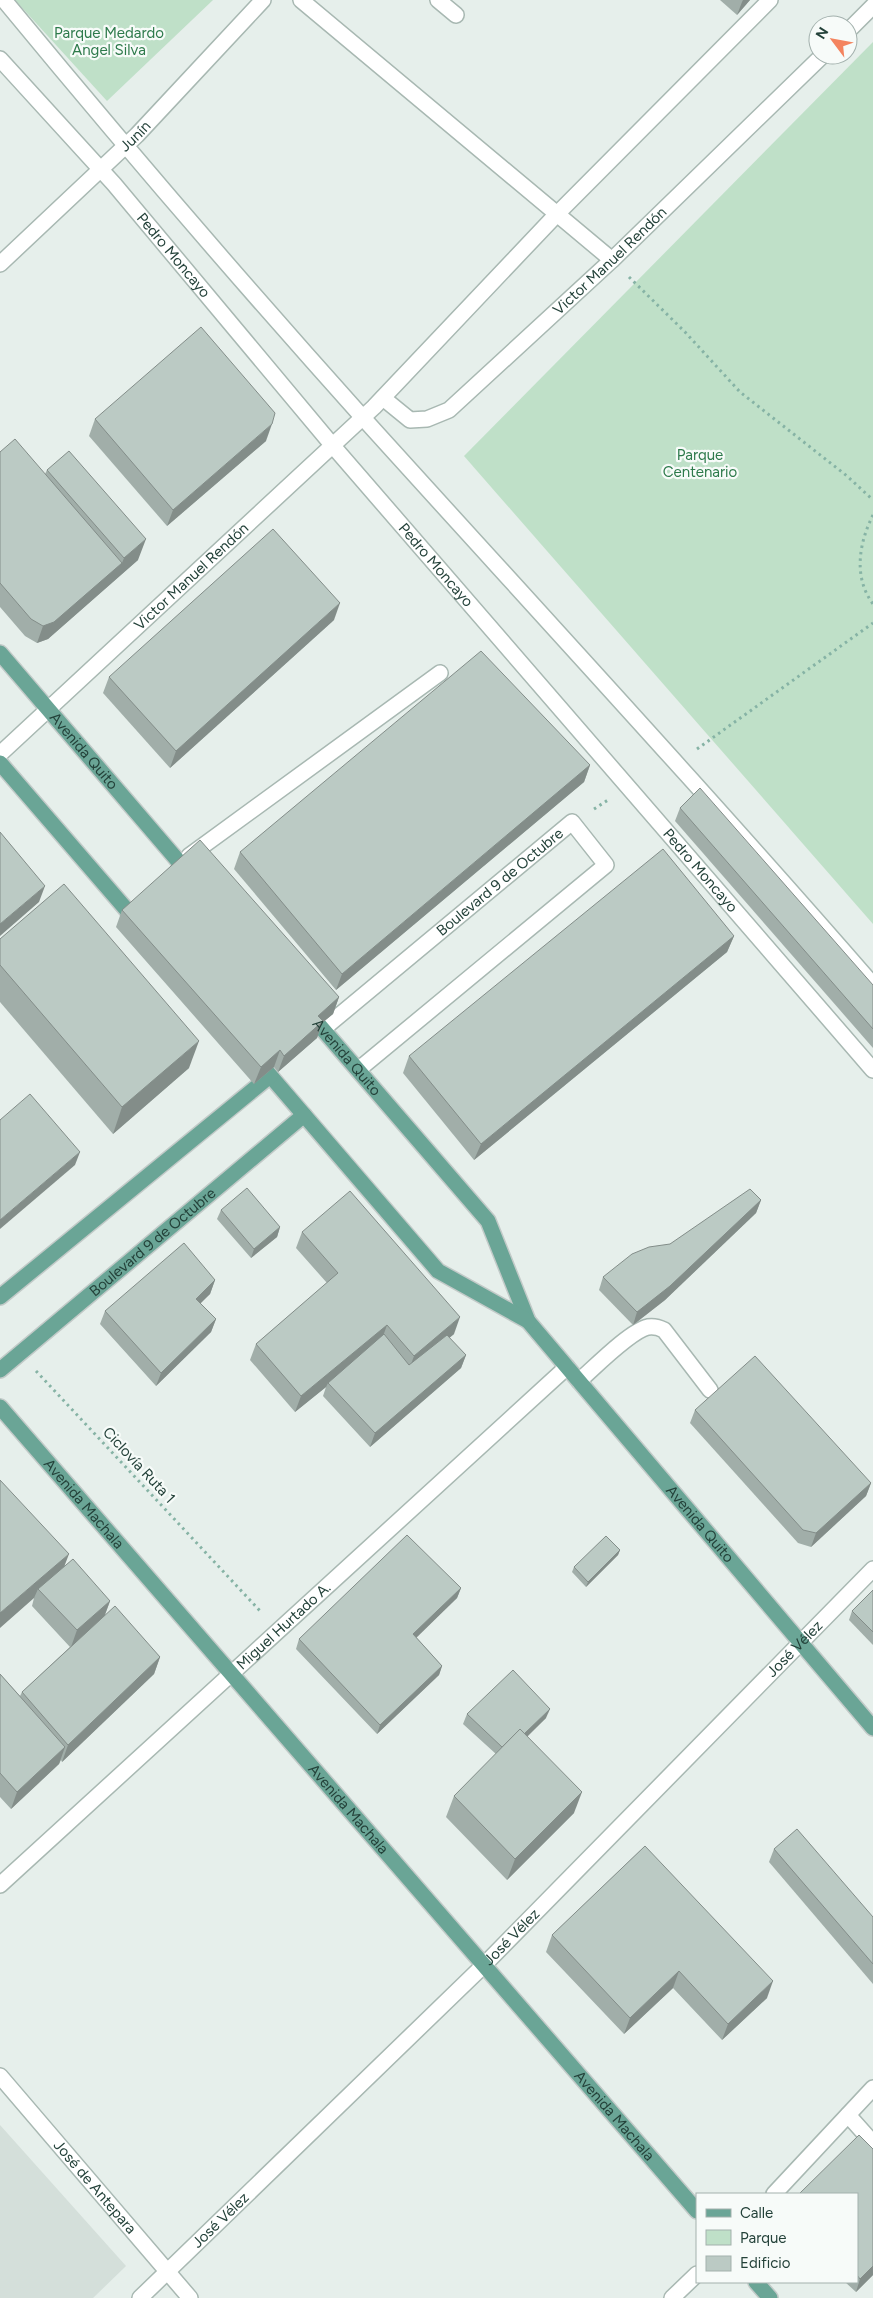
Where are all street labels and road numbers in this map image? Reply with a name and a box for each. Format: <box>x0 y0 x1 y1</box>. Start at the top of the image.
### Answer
street label: Junín <box>116 117 154 156</box>
street label: Victor Manuel Rendón <box>549 203 670 319</box>
street label: Pedro Moncayo <box>133 209 214 301</box>
street label: Victor Manuel Rendón <box>130 519 252 634</box>
street label: Pedro Moncayo <box>395 519 477 611</box>
street label: Avenida Quito <box>46 709 122 793</box>
street label: Boulevard 9 de Octubre <box>433 824 567 940</box>
street label: Pedro Moncayo <box>659 825 742 916</box>
street label: Avenida Quito <box>309 1015 385 1100</box>
street label: Boulevard 9 de Octubre <box>86 1184 219 1300</box>
street label: Ciclovía Ruta 1 <box>99 1423 179 1507</box>
street label: Avenida Machala <box>40 1455 128 1552</box>
street label: Avenida Quito <box>662 1482 738 1567</box>
street label: Miguel Hurtado A. <box>233 1579 334 1673</box>
street label: José Vélez <box>763 1617 826 1681</box>
street label: Avenida Machala <box>305 1760 392 1858</box>
street label: José Vélez <box>480 1905 543 1969</box>
street label: Avenida Machala <box>571 2067 658 2164</box>
street label: José de Antepara <box>50 2136 140 2237</box>
street label: José Vélez <box>188 2188 253 2252</box>

